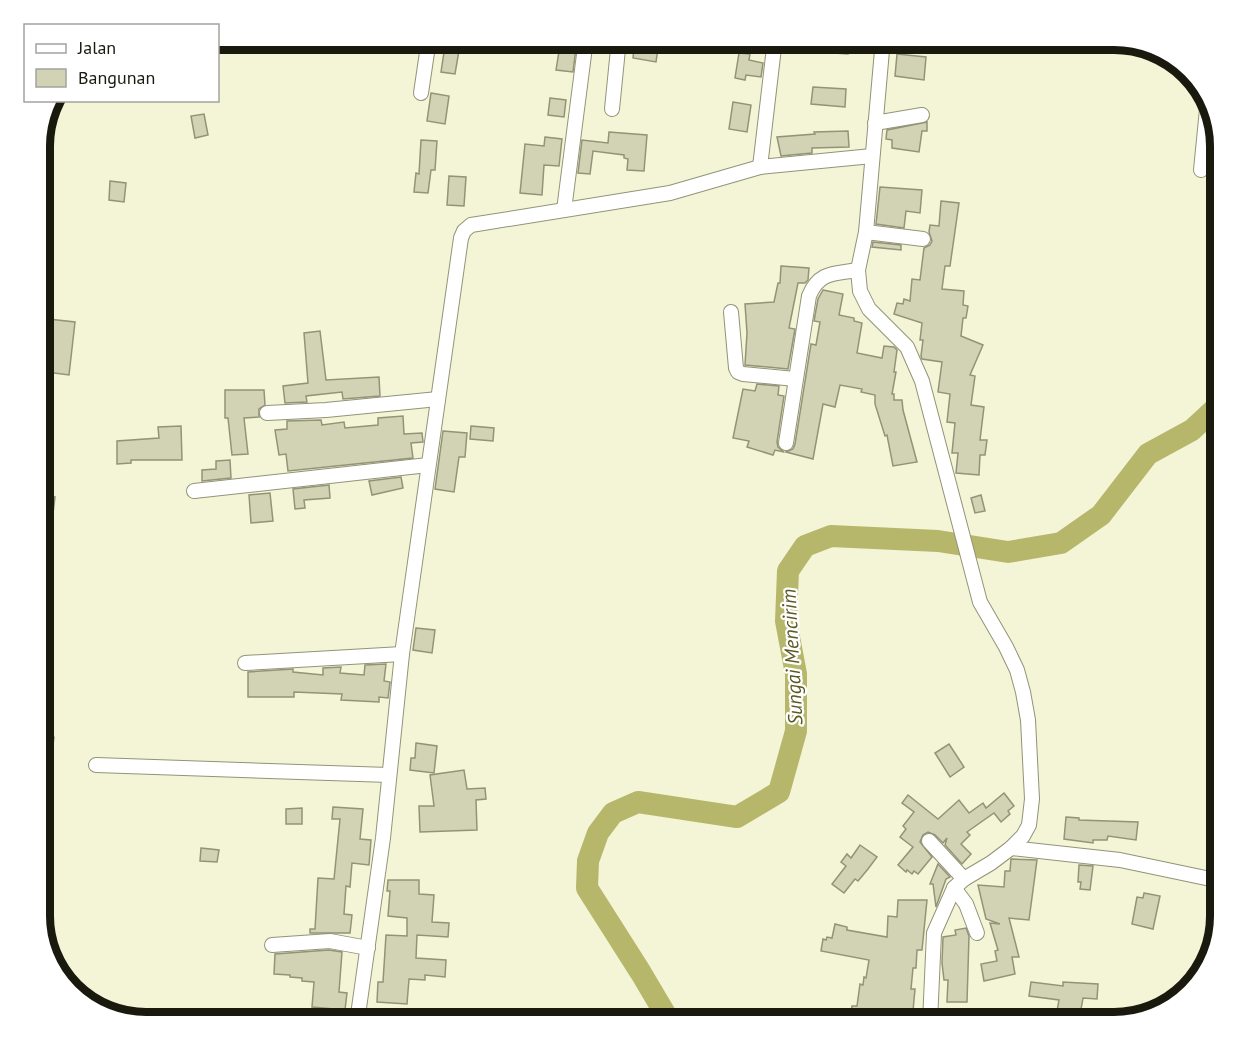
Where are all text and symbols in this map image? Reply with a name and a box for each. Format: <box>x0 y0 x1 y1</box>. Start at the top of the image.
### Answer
legend <box>24 24 219 102</box>
text: Jalan <box>77 36 116 59</box>
text: Bangunan <box>78 66 155 89</box>
water label: Sungai Mencirim <box>775 588 809 726</box>

